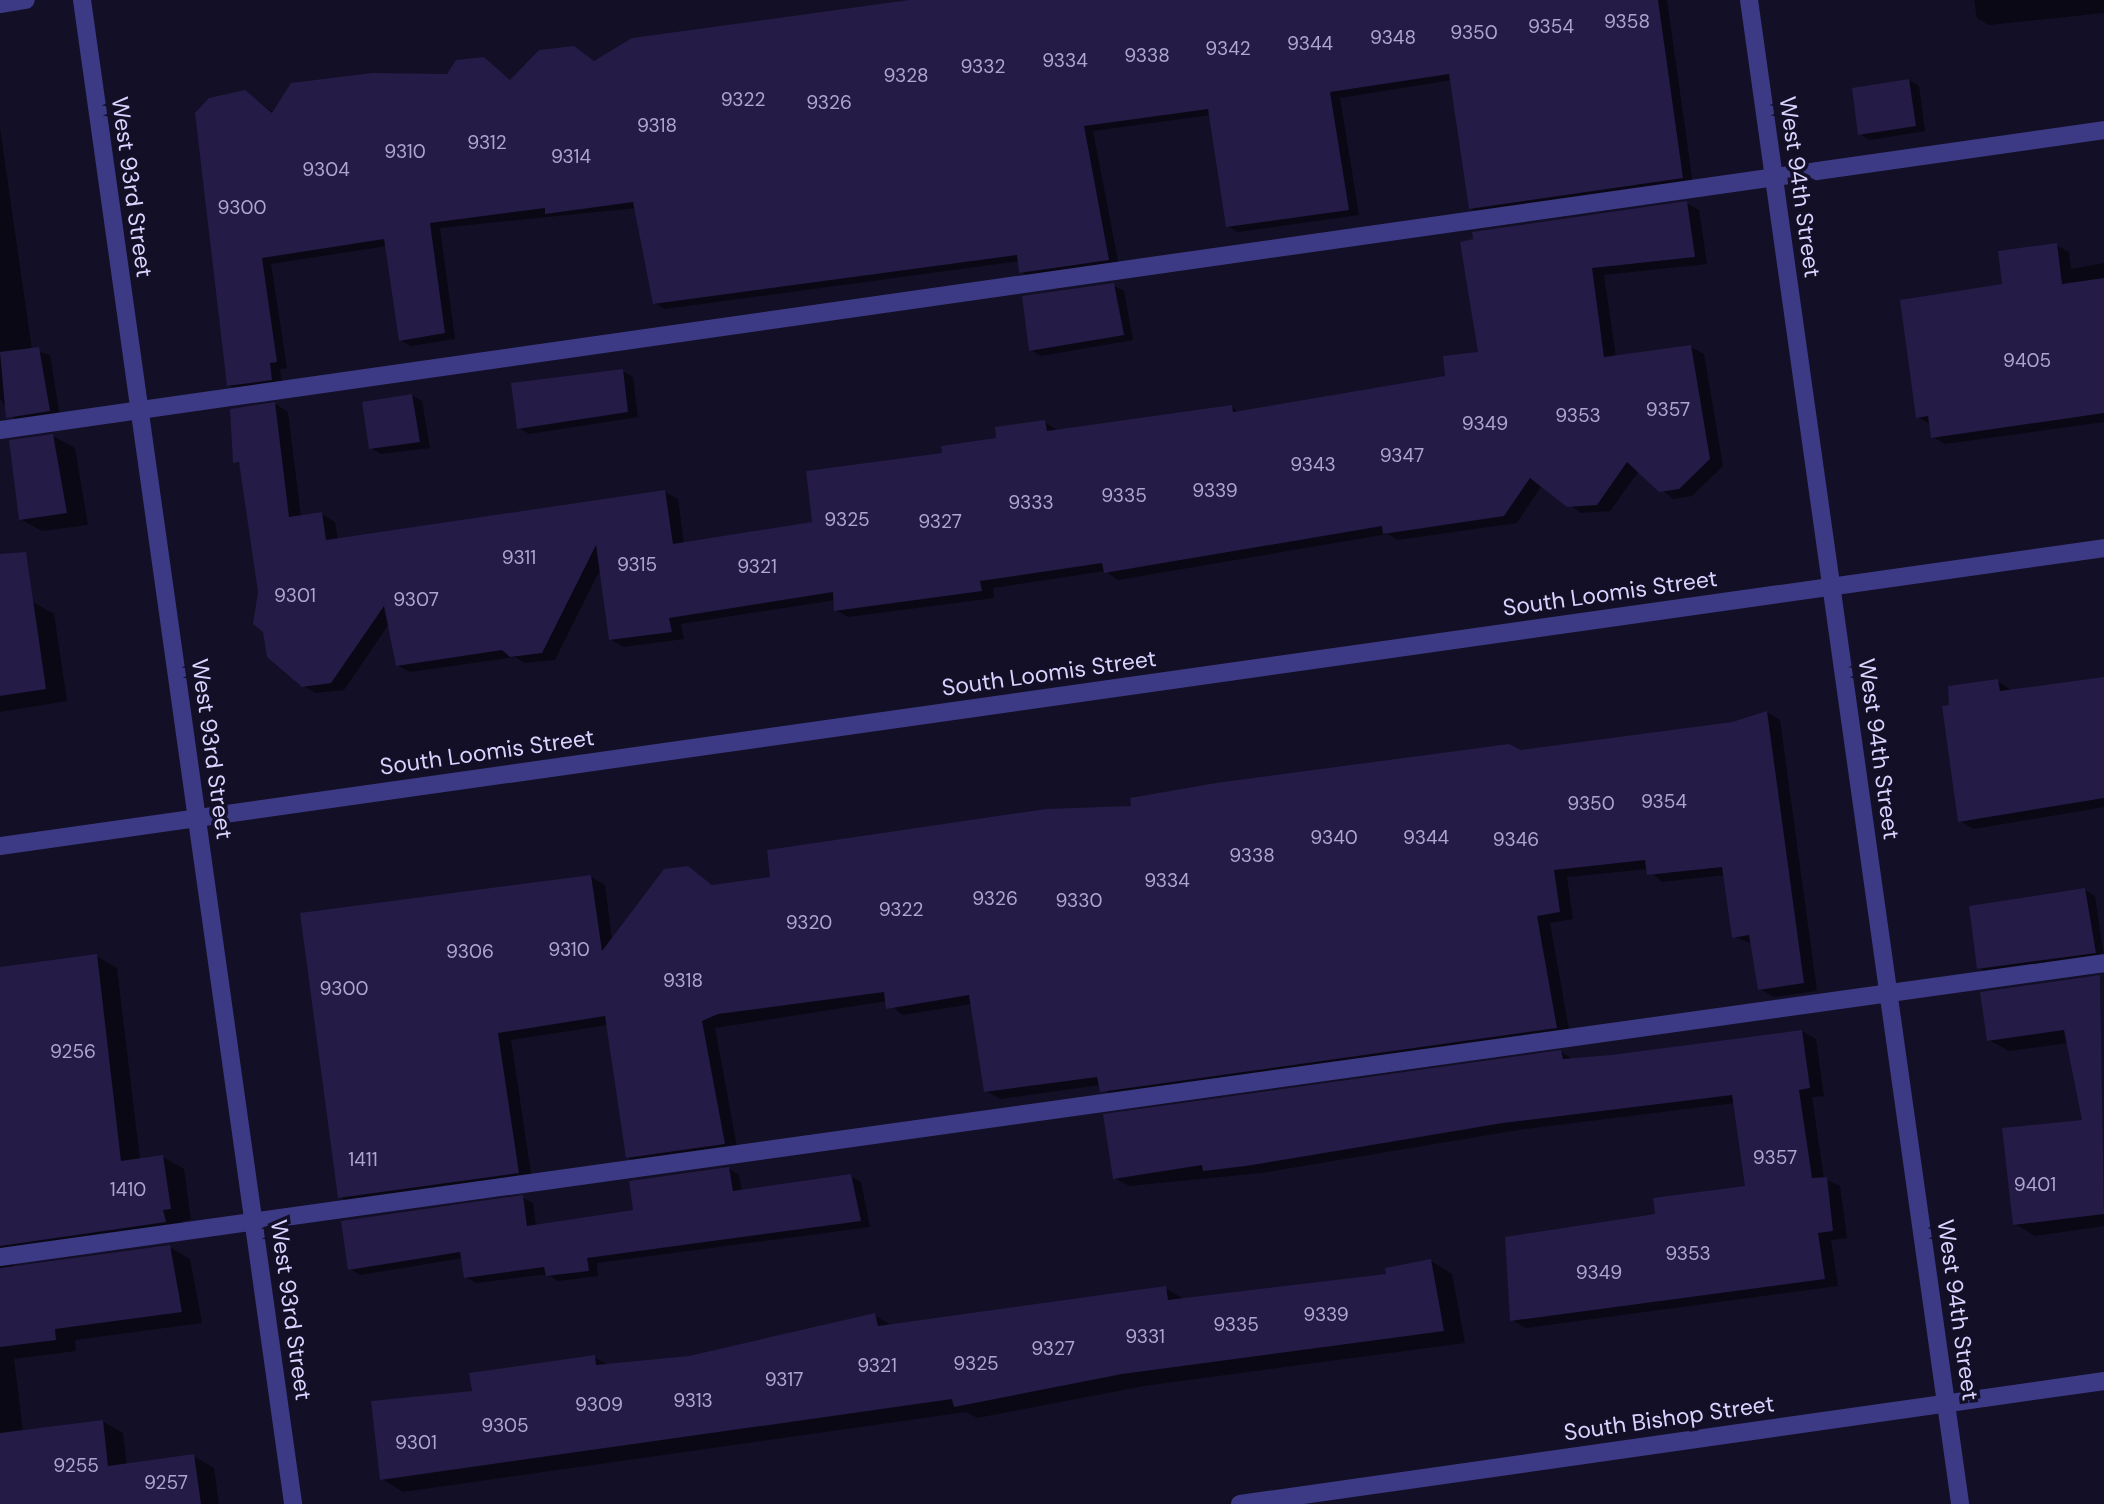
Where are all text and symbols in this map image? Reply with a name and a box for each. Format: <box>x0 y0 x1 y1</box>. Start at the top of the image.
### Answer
house number: 9358 <box>1604 11 1650 33</box>
house number: 9354 <box>1528 16 1574 38</box>
house number: 9350 <box>1450 22 1498 44</box>
house number: 9348 <box>1370 27 1416 49</box>
house number: 9344 <box>1287 33 1333 55</box>
house number: 9342 <box>1205 38 1251 60</box>
house number: 9338 <box>1124 45 1170 67</box>
house number: 9334 <box>1042 50 1088 72</box>
house number: 9332 <box>960 56 1006 78</box>
house number: 9328 <box>883 65 929 87</box>
house number: 9322 <box>721 89 765 111</box>
house number: 9326 <box>806 92 852 114</box>
street label: West 93rd Street <box>106 95 158 279</box>
street label: West 94th Street <box>1774 95 1826 279</box>
house number: 9318 <box>637 115 677 137</box>
house number: 9312 <box>467 132 507 154</box>
house number: 9310 <box>384 141 426 163</box>
house number: 9314 <box>551 146 591 168</box>
house number: 9304 <box>302 159 350 181</box>
house number: 9300 <box>218 197 266 219</box>
house number: 9405 <box>2003 350 2051 372</box>
house number: 9357 <box>1646 399 1690 421</box>
house number: 9353 <box>1555 405 1601 427</box>
house number: 9349 <box>1462 413 1508 435</box>
house number: 9347 <box>1380 445 1424 467</box>
house number: 9343 <box>1290 454 1336 476</box>
house number: 9339 <box>1192 480 1238 502</box>
house number: 9335 <box>1101 485 1147 507</box>
house number: 9333 <box>1008 492 1054 514</box>
house number: 9325 <box>824 509 870 531</box>
house number: 9327 <box>918 511 962 533</box>
house number: 9311 <box>502 547 536 569</box>
house number: 9315 <box>617 554 657 576</box>
house number: 9321 <box>737 556 777 578</box>
street label: South Loomis Street <box>1501 564 1719 622</box>
house number: 9301 <box>274 585 316 607</box>
house number: 9307 <box>393 589 439 611</box>
street label: South Loomis Street <box>940 644 1158 702</box>
street label: West 93rd Street <box>186 657 238 841</box>
street label: West 94th Street <box>1853 657 1905 841</box>
street label: South Loomis Street <box>378 723 596 781</box>
house number: 9354 <box>1641 791 1687 813</box>
house number: 9350 <box>1567 793 1615 815</box>
house number: 9340 <box>1310 827 1358 849</box>
house number: 9344 <box>1403 827 1449 849</box>
house number: 9346 <box>1493 829 1539 851</box>
house number: 9338 <box>1229 845 1275 867</box>
house number: 9334 <box>1144 870 1190 892</box>
house number: 9326 <box>972 888 1018 910</box>
house number: 9330 <box>1055 890 1103 912</box>
house number: 9322 <box>879 899 923 921</box>
house number: 9320 <box>786 912 832 934</box>
house number: 9310 <box>548 939 590 961</box>
house number: 9306 <box>446 941 494 963</box>
house number: 9318 <box>663 970 703 992</box>
house number: 9300 <box>320 978 368 1000</box>
house number: 9256 <box>50 1041 96 1063</box>
house number: 9357 <box>1753 1147 1797 1169</box>
house number: 1411 <box>348 1149 378 1171</box>
house number: 9401 <box>2014 1174 2056 1196</box>
house number: 1410 <box>110 1179 146 1201</box>
street label: West 93rd Street <box>265 1218 317 1402</box>
street label: West 94th Street <box>1932 1218 1984 1402</box>
house number: 9353 <box>1665 1243 1711 1265</box>
house number: 9349 <box>1576 1262 1622 1284</box>
house number: 9339 <box>1303 1304 1349 1326</box>
house number: 9335 <box>1213 1314 1259 1336</box>
house number: 9331 <box>1125 1326 1165 1348</box>
house number: 9327 <box>1031 1338 1075 1360</box>
house number: 9325 <box>953 1353 999 1375</box>
house number: 9321 <box>857 1355 897 1377</box>
house number: 9317 <box>765 1369 803 1391</box>
house number: 9313 <box>673 1390 713 1412</box>
street label: South Bishop Street <box>1562 1390 1776 1446</box>
house number: 9309 <box>575 1394 623 1416</box>
house number: 9305 <box>481 1415 529 1437</box>
house number: 9301 <box>395 1432 437 1454</box>
house number: 9255 <box>53 1455 99 1477</box>
house number: 9257 <box>144 1472 188 1494</box>

